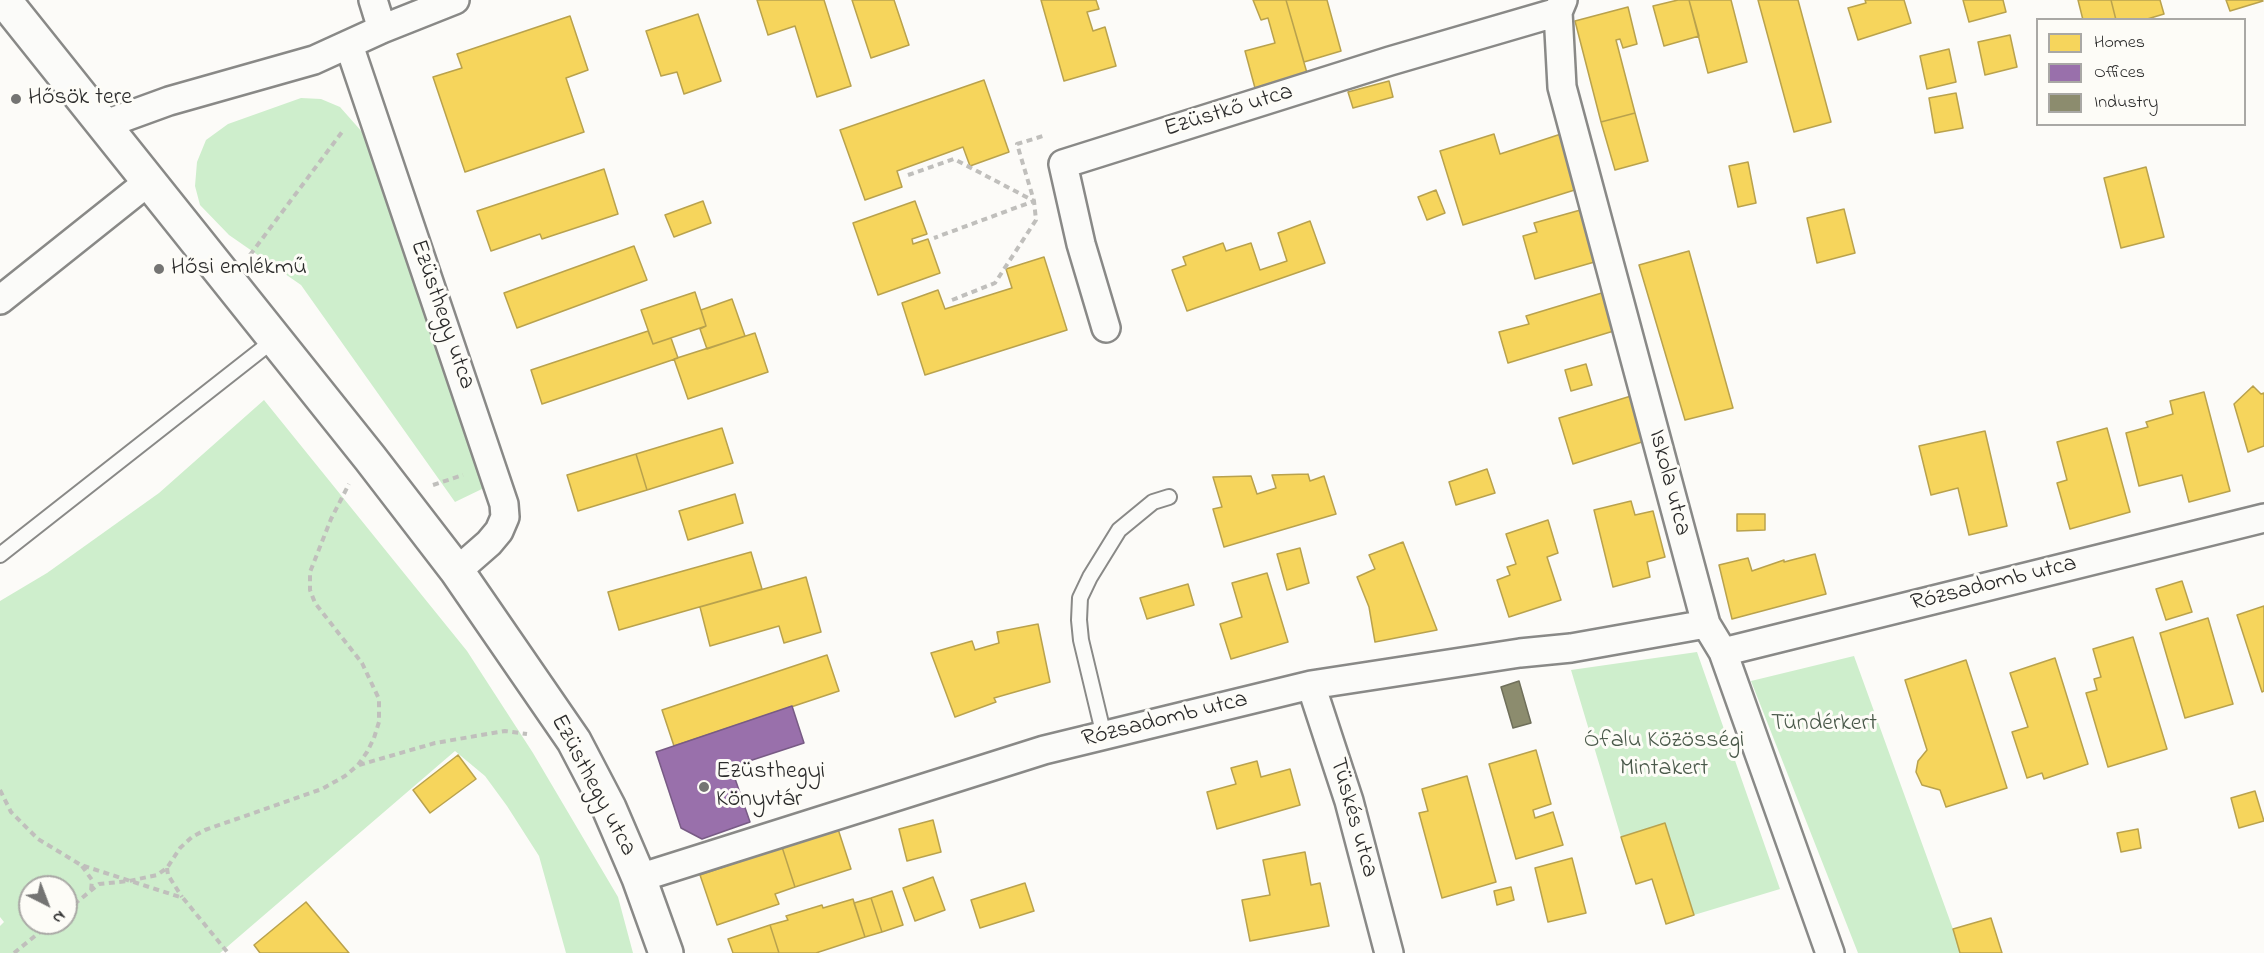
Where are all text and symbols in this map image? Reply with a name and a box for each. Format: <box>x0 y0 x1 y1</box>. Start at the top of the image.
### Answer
legend <box>2036 18 2246 126</box>
text: Homes <box>2094 30 2145 56</box>
text: Offices <box>2094 60 2145 86</box>
street label: Ezüstkő utca <box>1161 79 1297 145</box>
place label: Hősök tere <box>28 85 132 113</box>
text: Industry <box>2094 90 2158 116</box>
marker: Hősök tere <box>9 92 23 106</box>
street label: Ezüsthegy utca <box>402 236 480 394</box>
place label: Hősi emlékmű <box>171 255 307 283</box>
marker: Hősi emlékmű <box>152 262 166 276</box>
street label: Iskola utca <box>1640 427 1696 539</box>
street label: Rózsadomb utca <box>1908 551 2080 619</box>
street label: Rózsadomb utca <box>1079 687 1251 755</box>
street label: Ezüsthegy utca <box>543 710 641 862</box>
park label: Tündérkert <box>1771 711 1877 739</box>
park label: Ófalu Közösségi Mintakert <box>1584 728 1744 784</box>
street label: Tüskés utca <box>1321 755 1383 881</box>
place label: Ezüsthegyi Könyvtár <box>716 759 825 815</box>
marker: Ezüsthegyi Könyvtár <box>697 780 711 794</box>
north arrow <box>18 875 78 935</box>
text: N <box>47 904 71 929</box>

